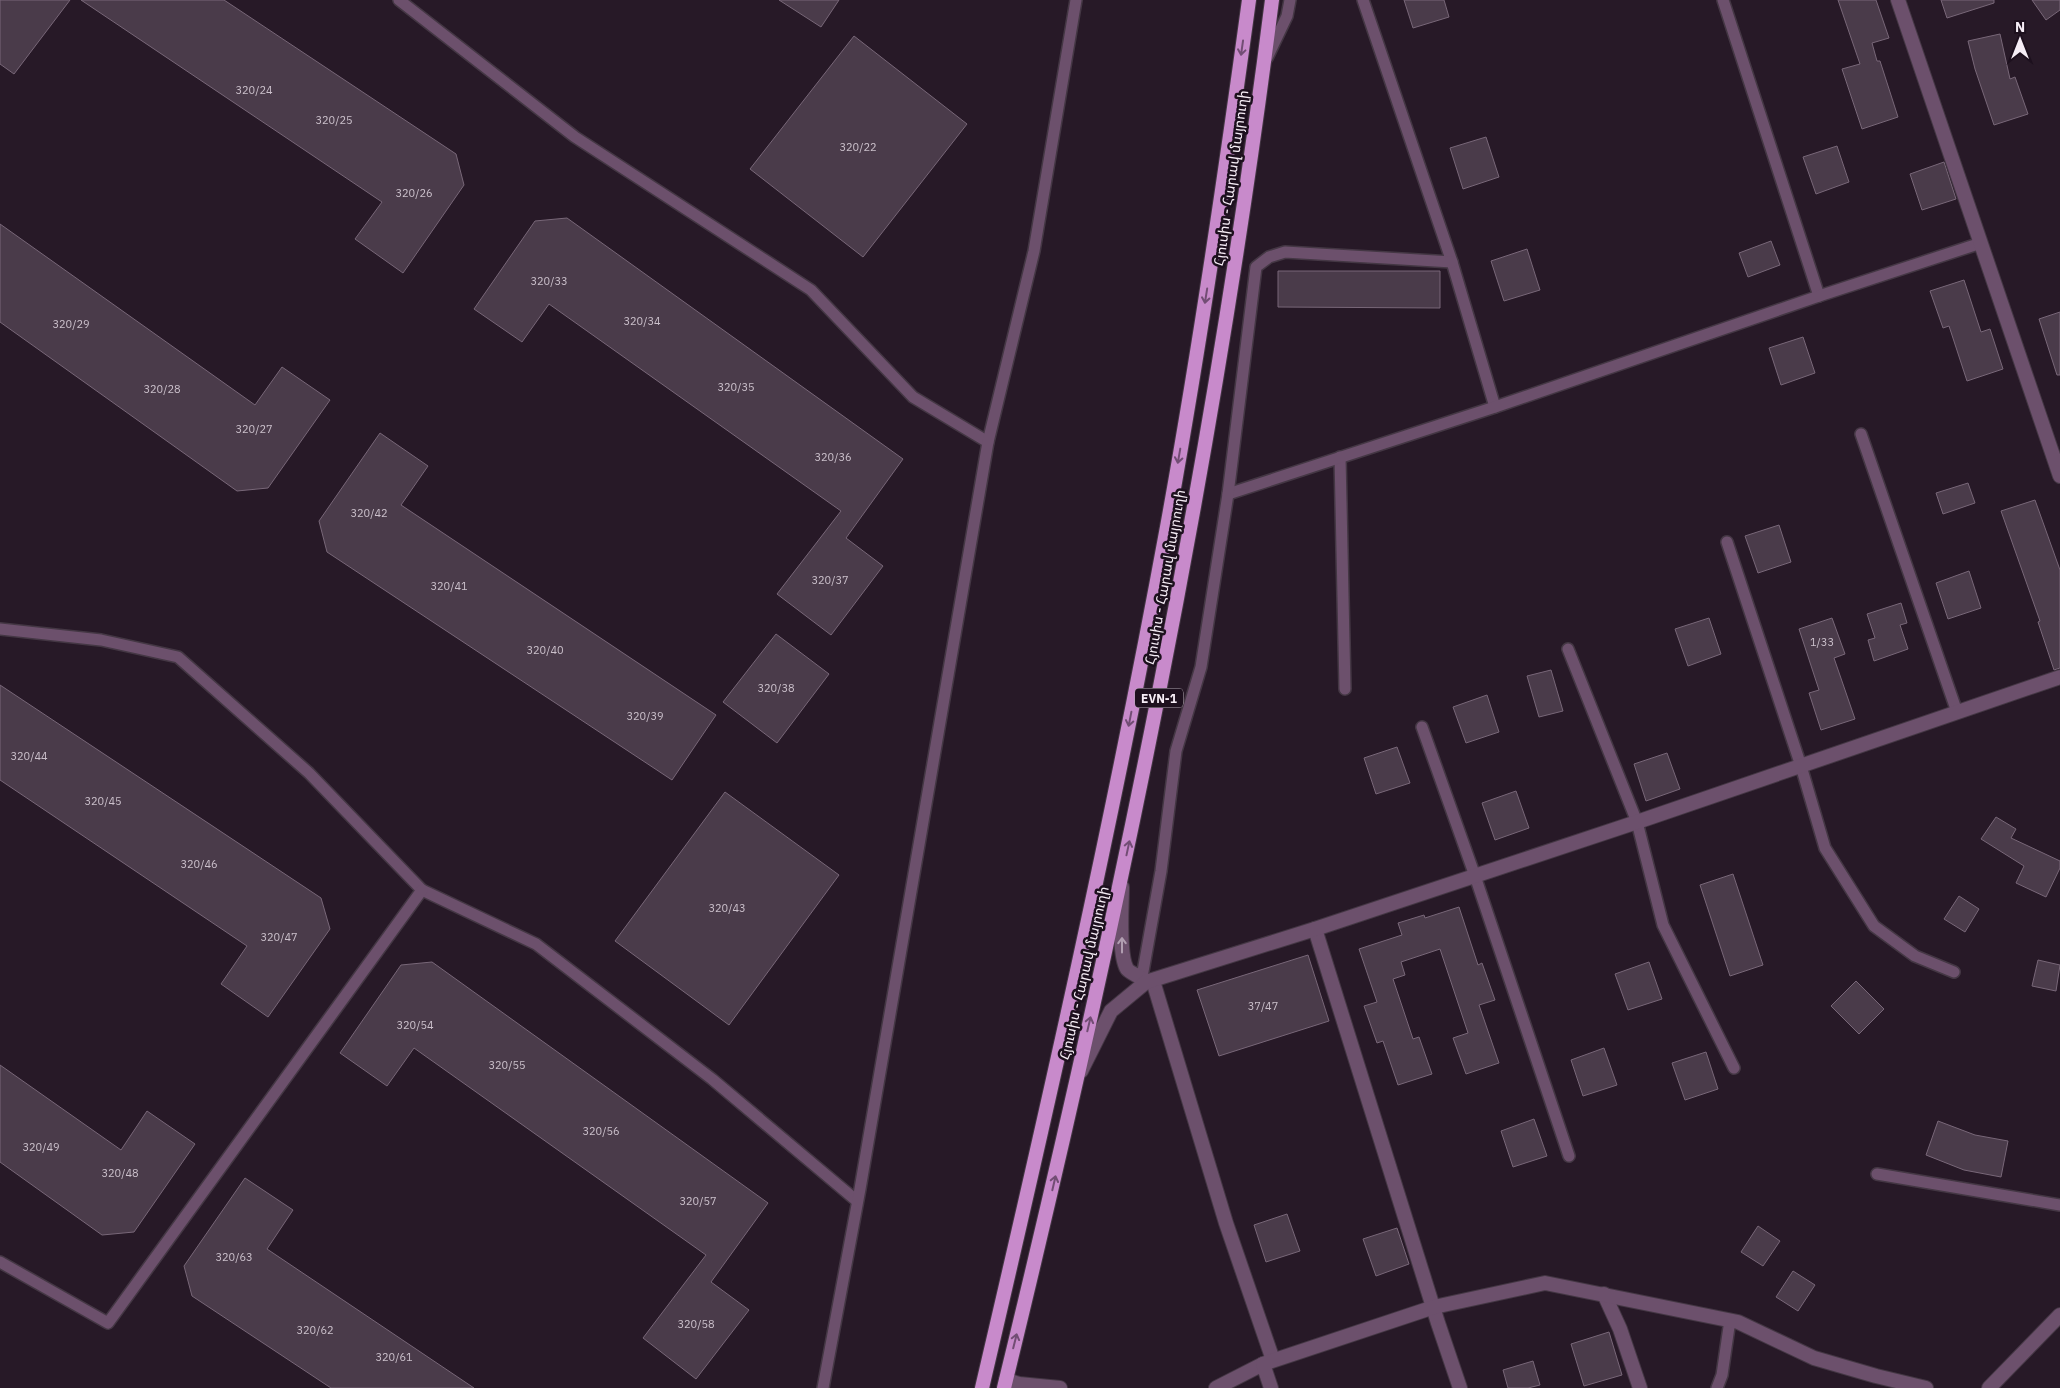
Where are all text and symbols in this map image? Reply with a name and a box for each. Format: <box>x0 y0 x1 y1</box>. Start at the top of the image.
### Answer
north arrow <box>1995 15 2045 65</box>
text: N <box>2015 18 2025 36</box>
one-way arrow <box>1237 40 1247 56</box>
house number: 320/24 <box>235 83 273 97</box>
street label: Հյուսիս - Հարավ մայրուղի <box>1210 89 1252 267</box>
house number: 320/25 <box>315 113 353 127</box>
house number: 320/22 <box>839 140 877 154</box>
house number: 320/26 <box>395 186 433 200</box>
house number: 320/33 <box>530 274 568 288</box>
one-way arrow <box>1201 287 1211 303</box>
house number: 320/34 <box>623 314 661 328</box>
house number: 320/29 <box>52 317 90 331</box>
house number: 320/35 <box>717 380 755 394</box>
house number: 320/28 <box>143 382 181 396</box>
house number: 320/27 <box>235 422 273 436</box>
one-way arrow <box>1173 448 1183 464</box>
house number: 320/36 <box>814 450 852 464</box>
street label: Հյուսիս - Հարավ մայրուղի <box>1141 488 1189 666</box>
house number: 320/42 <box>350 506 388 520</box>
house number: 320/37 <box>811 573 849 587</box>
house number: 320/41 <box>430 579 468 593</box>
house number: 1/33 <box>1810 635 1834 649</box>
house number: 320/40 <box>526 643 564 657</box>
house number: 320/38 <box>757 681 795 695</box>
road number: EVN-1 <box>1135 688 1183 708</box>
house number: 320/39 <box>626 709 664 723</box>
one-way arrow <box>1124 710 1134 726</box>
house number: 320/44 <box>10 749 48 763</box>
house number: 320/45 <box>84 794 122 808</box>
one-way arrow <box>1124 841 1134 857</box>
house number: 320/46 <box>180 857 218 871</box>
street label: Հյուսիս - Հարավ մայրուղի <box>1055 885 1113 1061</box>
house number: 320/43 <box>708 901 746 915</box>
house number: 320/47 <box>260 930 298 944</box>
one-way arrow <box>1117 937 1127 953</box>
house number: 37/47 <box>1248 999 1278 1013</box>
one-way arrow <box>1085 1016 1094 1032</box>
house number: 320/54 <box>396 1018 434 1032</box>
house number: 320/55 <box>488 1058 526 1072</box>
house number: 320/56 <box>582 1124 620 1138</box>
house number: 320/49 <box>22 1140 60 1154</box>
house number: 320/48 <box>101 1166 139 1180</box>
one-way arrow <box>1050 1175 1059 1191</box>
house number: 320/57 <box>679 1194 717 1208</box>
house number: 320/63 <box>215 1250 253 1264</box>
house number: 320/58 <box>677 1317 715 1331</box>
house number: 320/62 <box>296 1323 334 1337</box>
one-way arrow <box>1011 1333 1021 1349</box>
house number: 320/61 <box>375 1350 413 1364</box>

